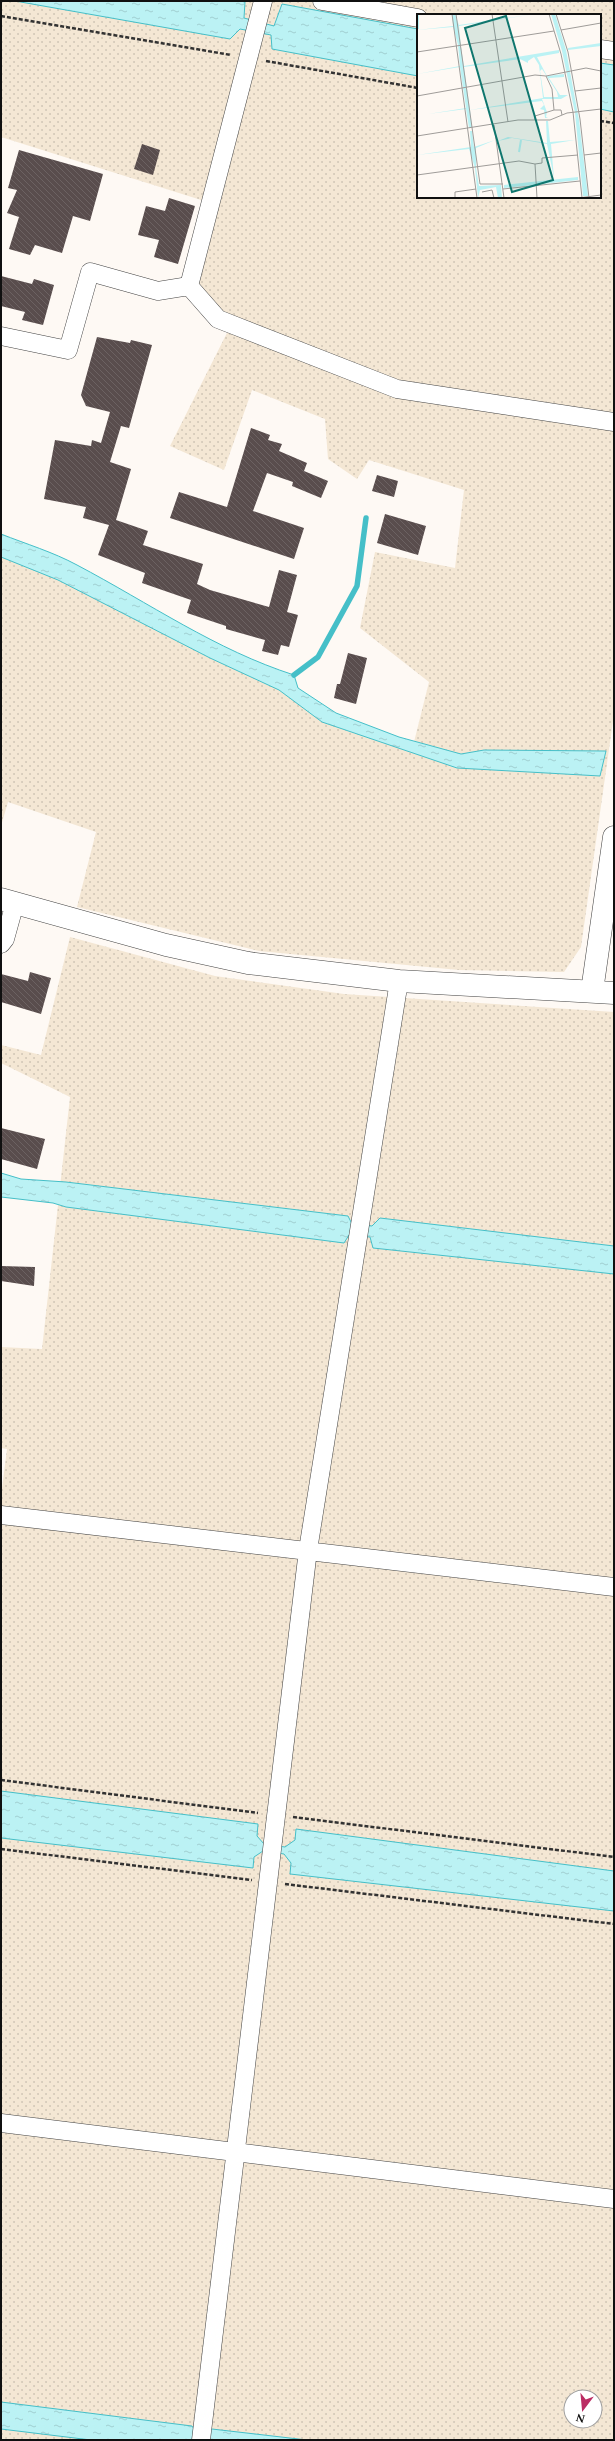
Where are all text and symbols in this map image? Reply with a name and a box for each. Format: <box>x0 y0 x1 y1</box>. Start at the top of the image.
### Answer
inset map <box>417 14 601 198</box>
north arrow <box>563 2389 603 2429</box>
text: N <box>574 2409 587 2428</box>

